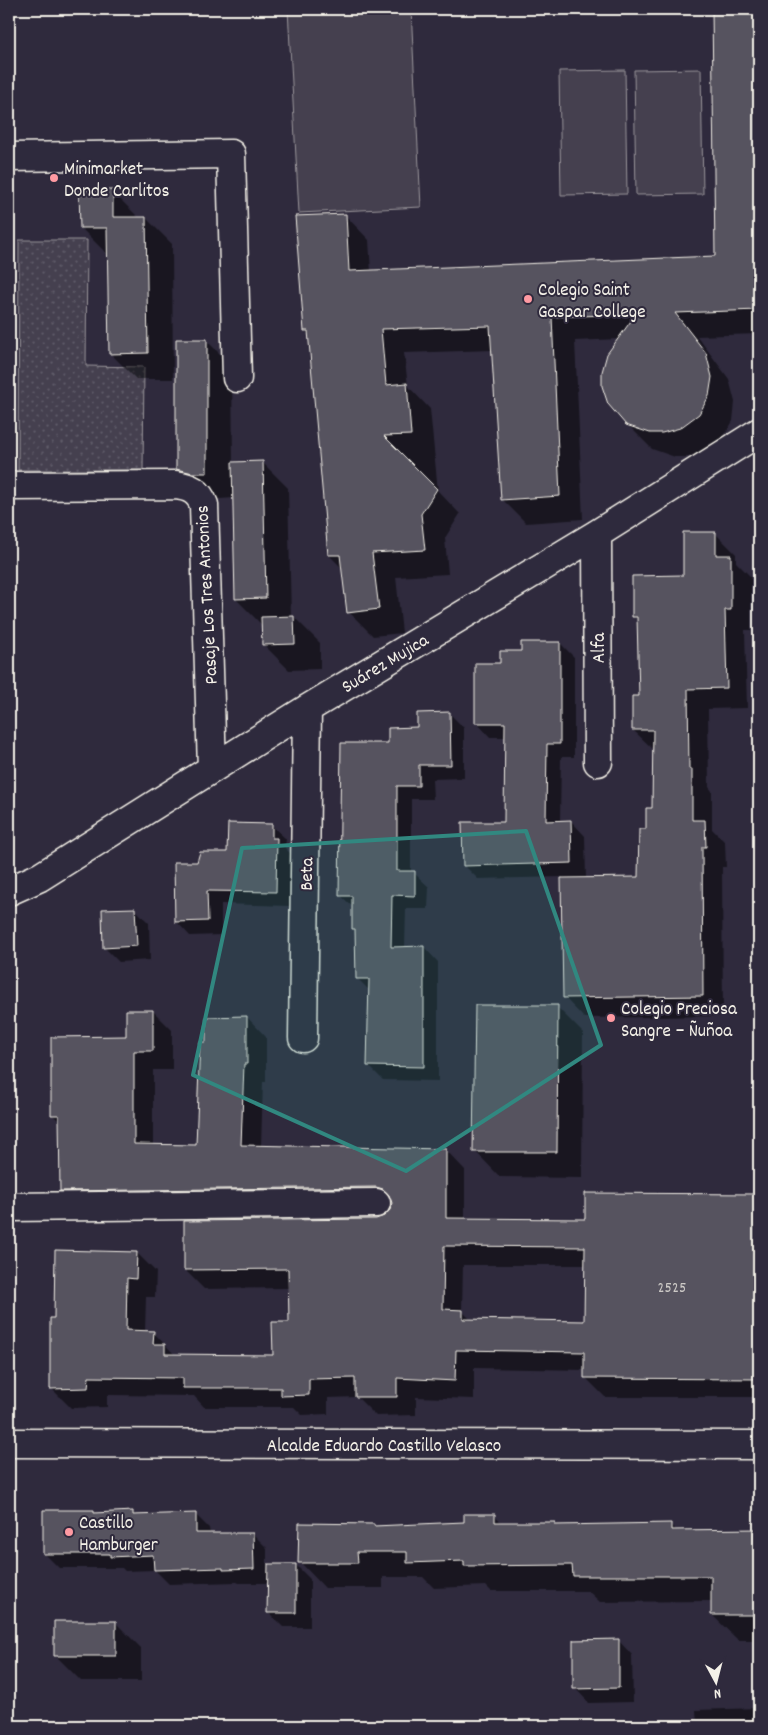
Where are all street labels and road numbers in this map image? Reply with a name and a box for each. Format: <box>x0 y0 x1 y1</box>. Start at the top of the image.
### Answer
street label: Pasaje Los Tres Antonios <box>190 505 227 685</box>
street label: Suárez Mujica <box>337 628 435 702</box>
street label: Alfa <box>587 632 614 663</box>
street label: Beta <box>295 856 322 891</box>
street label: Alcalde Eduardo Castillo Velasco <box>267 1434 501 1461</box>

